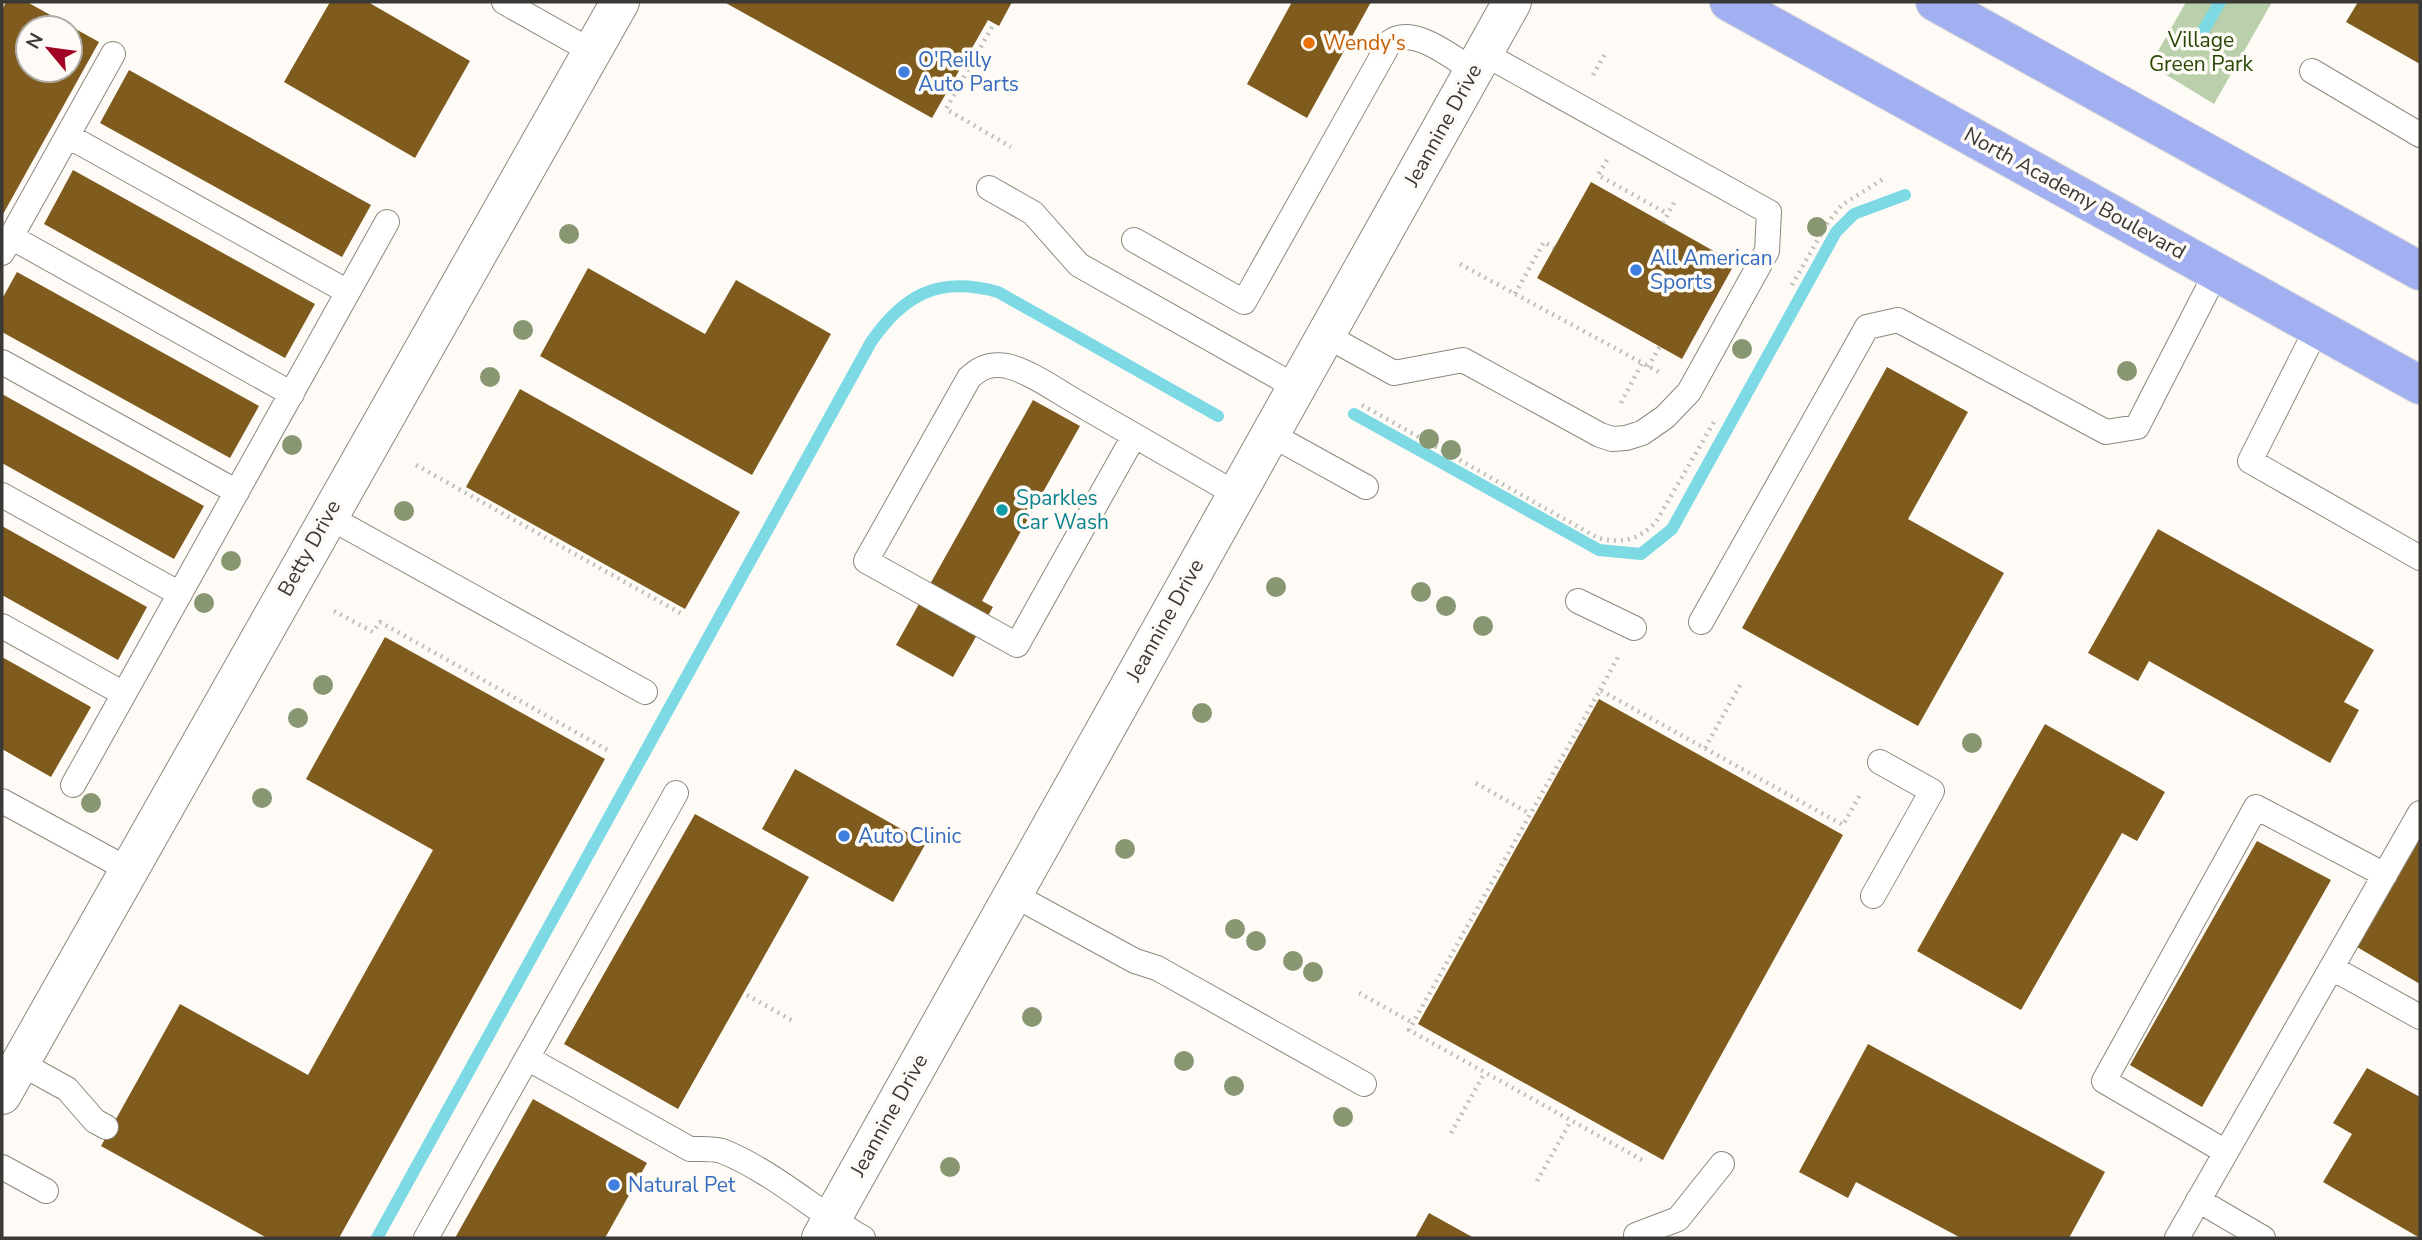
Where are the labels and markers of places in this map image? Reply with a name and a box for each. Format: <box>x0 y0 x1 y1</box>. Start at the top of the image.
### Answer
place label: Wendy's <box>1323 29 1406 57</box>
marker: Wendy's <box>1301 35 1317 51</box>
place label: O'Reilly Auto Parts <box>918 46 1019 98</box>
marker: O'Reilly Auto Parts <box>896 64 912 80</box>
place label: All American Sports <box>1650 244 1773 296</box>
marker: All American Sports <box>1628 262 1644 278</box>
place label: Sparkles Car Wash <box>1016 484 1109 536</box>
marker: Sparkles Car Wash <box>994 502 1010 518</box>
place label: Auto Clinic <box>858 822 961 850</box>
marker: Auto Clinic <box>836 828 852 844</box>
place label: Natural Pet <box>628 1171 736 1199</box>
marker: Natural Pet <box>606 1177 622 1193</box>

